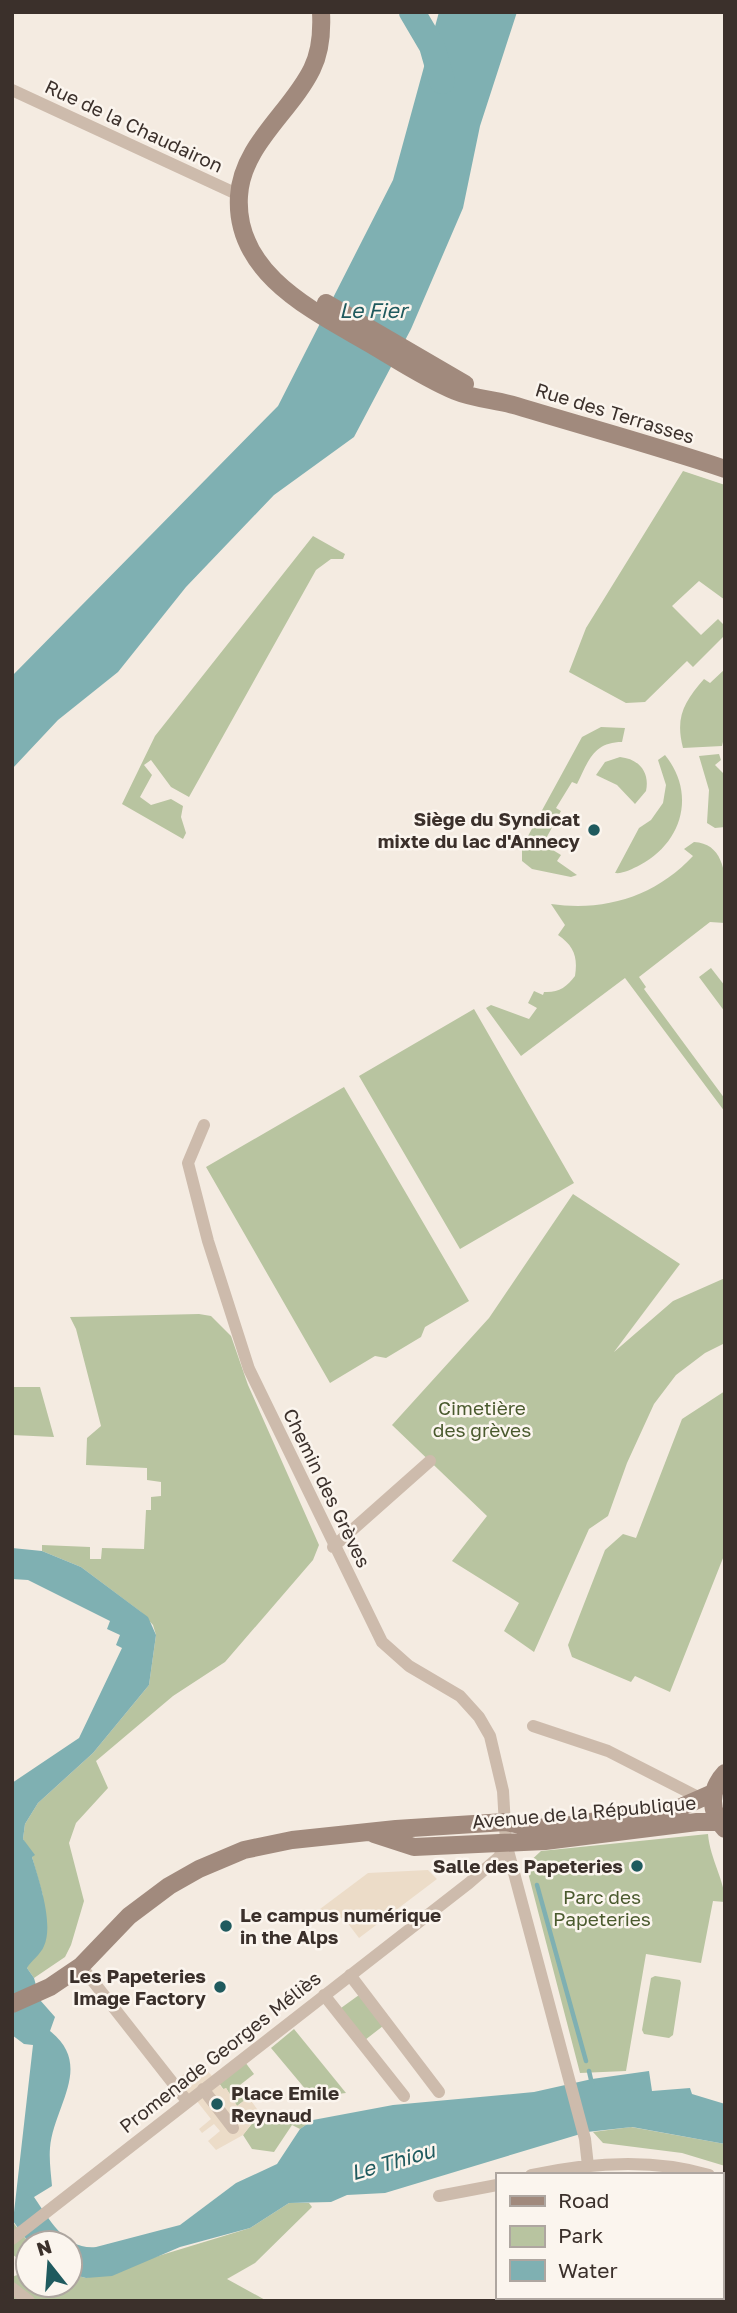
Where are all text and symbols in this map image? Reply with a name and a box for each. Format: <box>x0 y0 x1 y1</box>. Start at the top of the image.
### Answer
street label: Rue de la Chaudairon <box>42 74 227 177</box>
water label: Le Fier <box>339 297 410 323</box>
street label: Rue des Terrasses <box>533 377 697 448</box>
place label: Siège du Syndicat mixte du lac d'Annecy <box>378 807 581 852</box>
marker: Siège du Syndicat mixte du lac d'Annecy <box>586 822 602 838</box>
park label: Cimetière des grèves <box>433 1396 531 1441</box>
street label: Chemin des Grèves <box>279 1404 376 1571</box>
street label: Avenue de la République <box>471 1790 697 1833</box>
place label: Salle des Papeteries <box>433 1854 623 1877</box>
marker: Salle des Papeteries <box>629 1858 645 1874</box>
park label: Parc des Papeteries <box>553 1885 651 1930</box>
place label: Le campus numérique in the Alps <box>240 1903 441 1948</box>
marker: Le campus numérique in the Alps <box>218 1918 234 1934</box>
place label: Les Papeteries Image Factory <box>69 1964 207 2009</box>
street label: Promenade Georges Méliès <box>115 1966 325 2137</box>
marker: Les Papeteries Image Factory <box>212 1979 228 1995</box>
place label: Place Emile Reynaud <box>231 2081 339 2126</box>
marker: Place Emile Reynaud <box>209 2096 225 2112</box>
water label: Le Thiou <box>348 2136 439 2185</box>
legend <box>496 2173 723 2299</box>
text: Road <box>558 2187 609 2213</box>
text: Park <box>558 2222 604 2248</box>
north arrow <box>14 2229 84 2299</box>
text: N <box>34 2234 54 2260</box>
text: Water <box>558 2257 618 2283</box>

